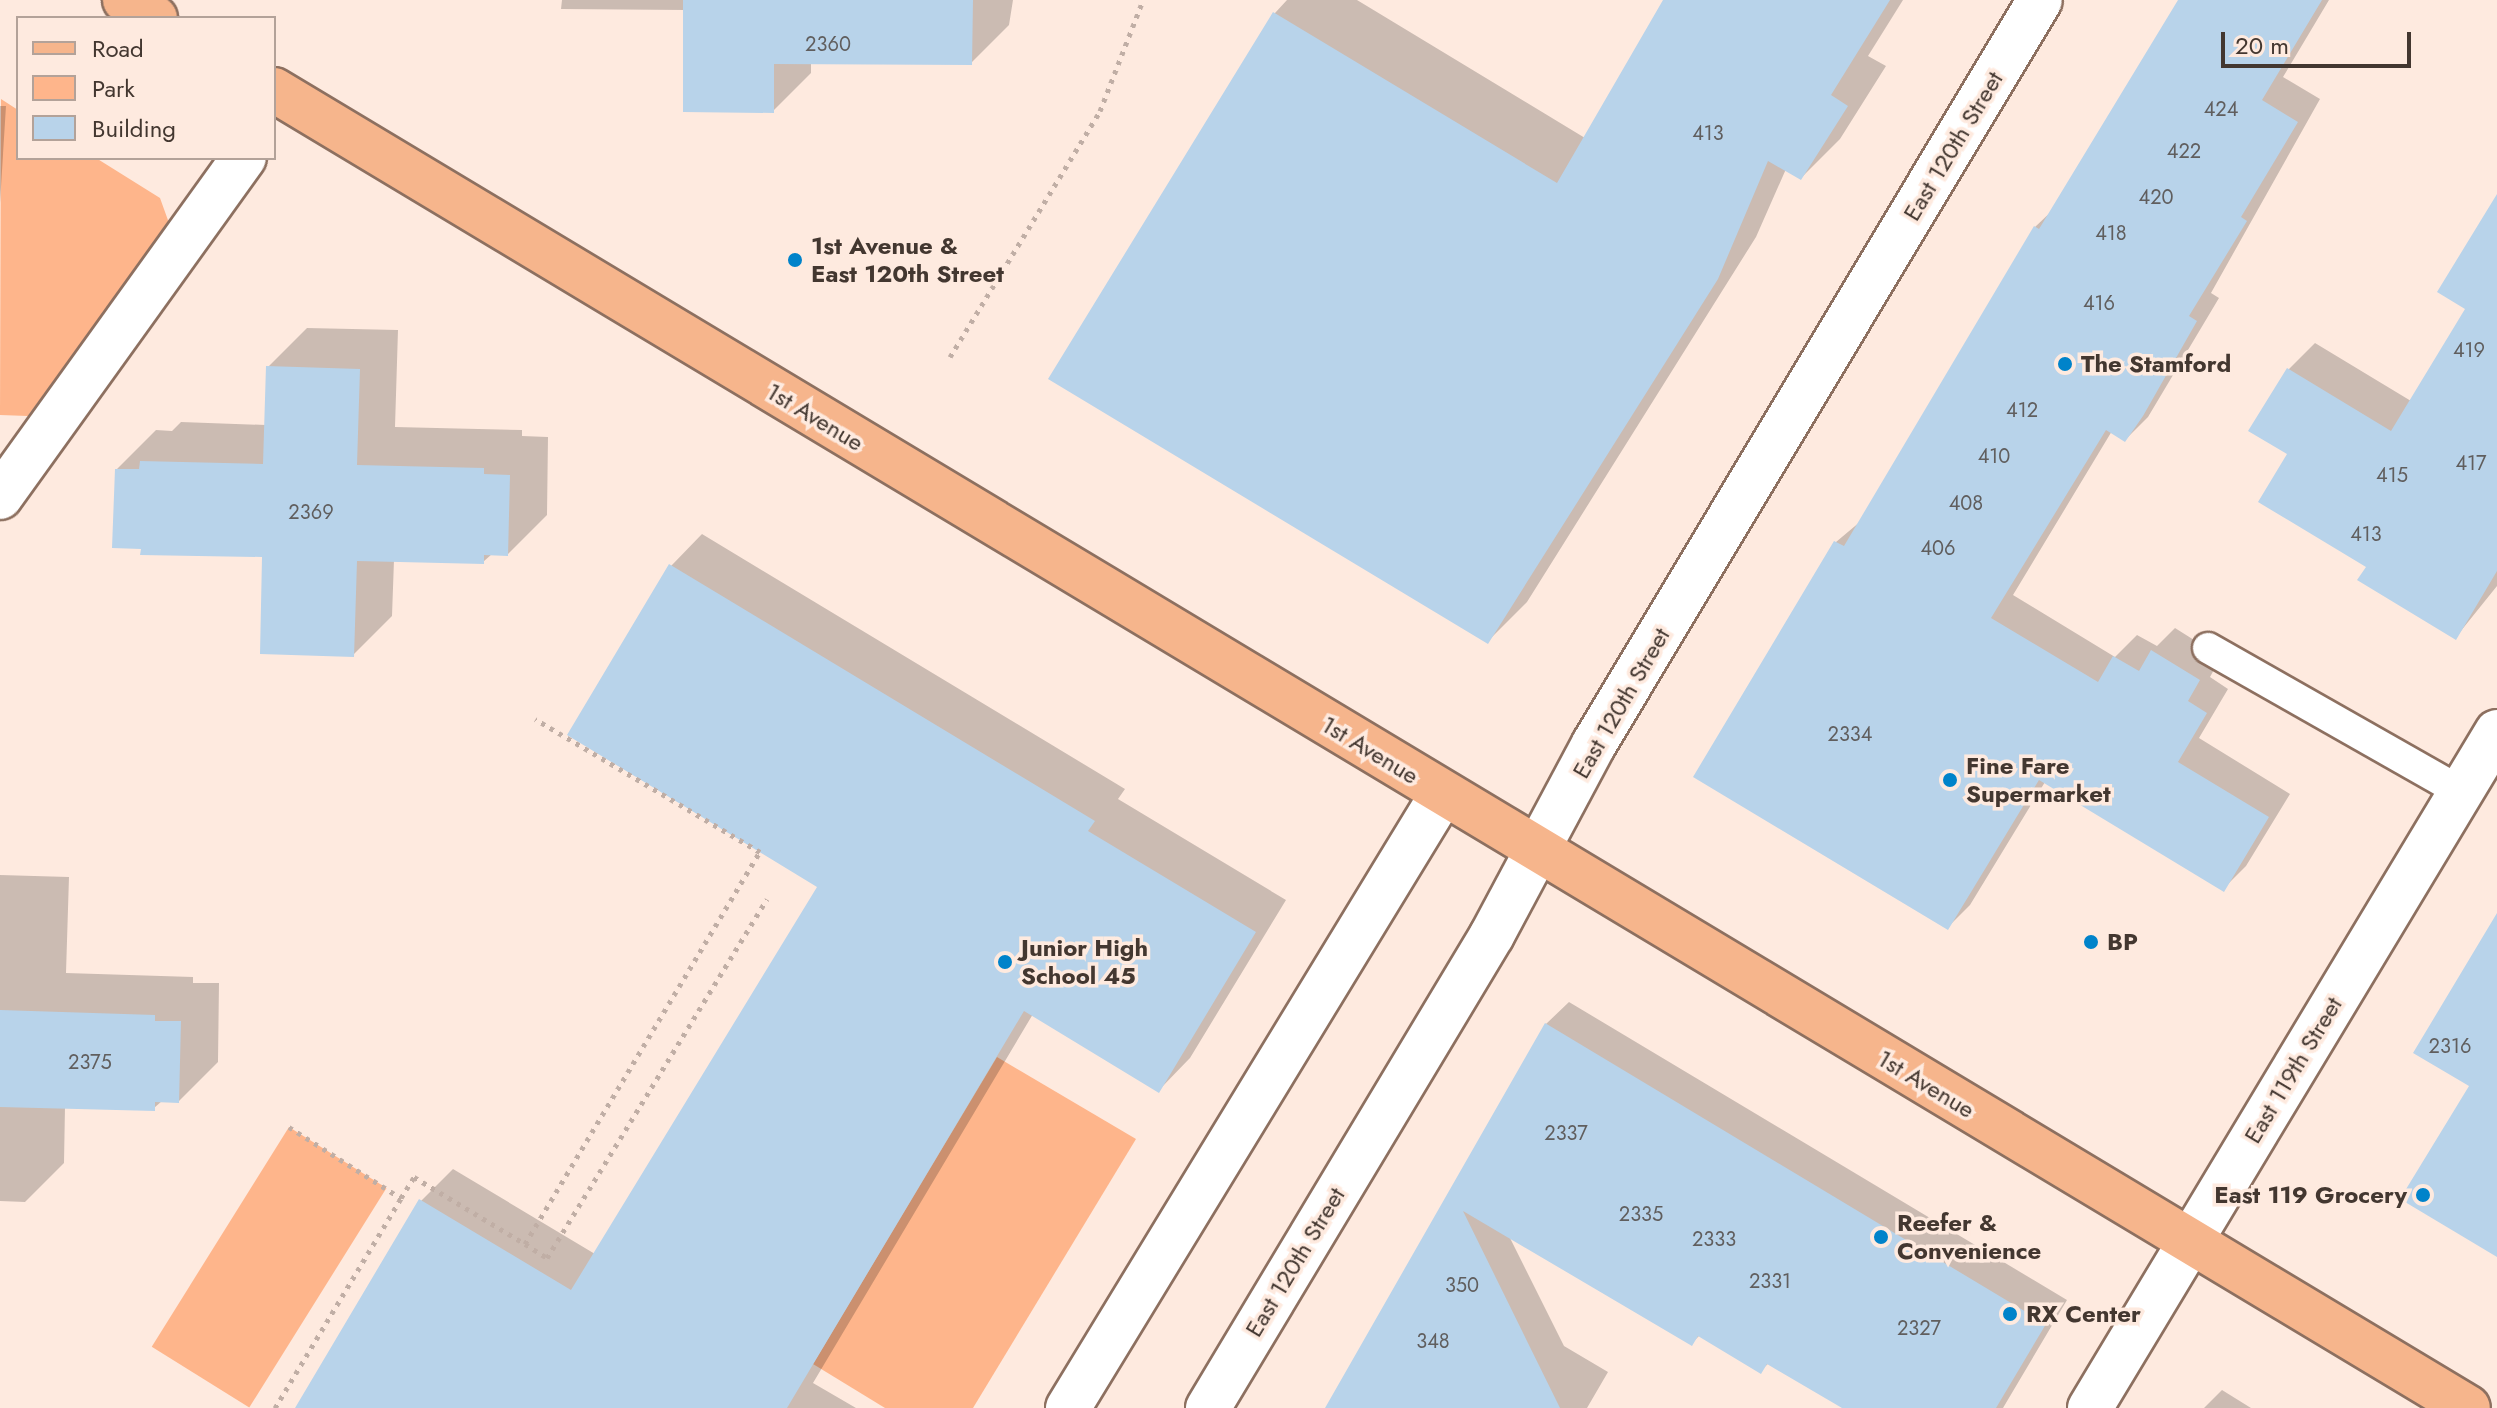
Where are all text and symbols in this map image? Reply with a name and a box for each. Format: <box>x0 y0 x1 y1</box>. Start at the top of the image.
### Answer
legend <box>16 16 276 160</box>
scale bar <box>2225 16 2415 66</box>
text: 20 m <box>2235 28 2289 63</box>
text: Road <box>92 31 144 66</box>
house number: 2360 <box>805 32 851 56</box>
street label: East 120th Street <box>1897 66 2009 226</box>
text: Park <box>92 71 135 106</box>
house number: 424 <box>2204 97 2238 121</box>
text: Building <box>92 111 176 146</box>
house number: 413 <box>1692 121 1724 145</box>
house number: 422 <box>2167 139 2201 163</box>
house number: 420 <box>2138 185 2174 209</box>
house number: 418 <box>2095 221 2127 245</box>
place label: 1st Avenue & East 120th Street <box>811 232 1004 288</box>
marker: 1st Avenue & East 120th Street <box>786 251 804 269</box>
house number: 416 <box>2083 291 2115 315</box>
house number: 419 <box>2453 338 2485 362</box>
place label: The Stamford <box>2081 350 2231 378</box>
marker: The Stamford <box>2056 355 2074 373</box>
street label: 1st Avenue <box>761 377 869 457</box>
house number: 412 <box>2006 398 2038 422</box>
house number: 410 <box>1978 444 2010 468</box>
house number: 417 <box>2455 451 2487 475</box>
house number: 415 <box>2376 463 2408 487</box>
house number: 408 <box>1949 491 1983 515</box>
house number: 2369 <box>288 500 334 524</box>
house number: 413 <box>2350 522 2382 546</box>
house number: 406 <box>1920 536 1956 560</box>
street label: East 120th Street <box>1566 623 1676 783</box>
street label: 1st Avenue <box>1316 710 1424 790</box>
house number: 2334 <box>1828 722 1872 746</box>
place label: Fine Fare Supermarket <box>1966 752 2111 808</box>
marker: Fine Fare Supermarket <box>1941 771 1959 789</box>
place label: BP <box>2107 928 2138 956</box>
marker: BP <box>2082 933 2100 951</box>
place label: Junior High School 45 <box>1021 934 1148 990</box>
marker: Junior High School 45 <box>996 953 1014 971</box>
street label: East 119th Street <box>2238 992 2348 1148</box>
house number: 2316 <box>2429 1034 2471 1058</box>
street label: 1st Avenue <box>1872 1044 1980 1124</box>
house number: 2375 <box>68 1050 112 1074</box>
house number: 2337 <box>1544 1121 1588 1145</box>
place label: East 119 Grocery <box>2214 1181 2407 1209</box>
street label: East 120th Street <box>1239 1182 1351 1342</box>
marker: East 119 Grocery <box>2414 1186 2432 1204</box>
house number: 2335 <box>1619 1202 1663 1226</box>
place label: Reefer & Convenience <box>1897 1209 2041 1265</box>
house number: 2333 <box>1692 1227 1736 1251</box>
marker: Reefer & Convenience <box>1872 1228 1890 1246</box>
house number: 2331 <box>1749 1269 1791 1293</box>
house number: 350 <box>1445 1273 1479 1297</box>
place label: RX Center <box>2026 1300 2141 1328</box>
marker: RX Center <box>2001 1305 2019 1323</box>
house number: 2327 <box>1897 1316 1941 1340</box>
house number: 348 <box>1416 1329 1450 1353</box>

